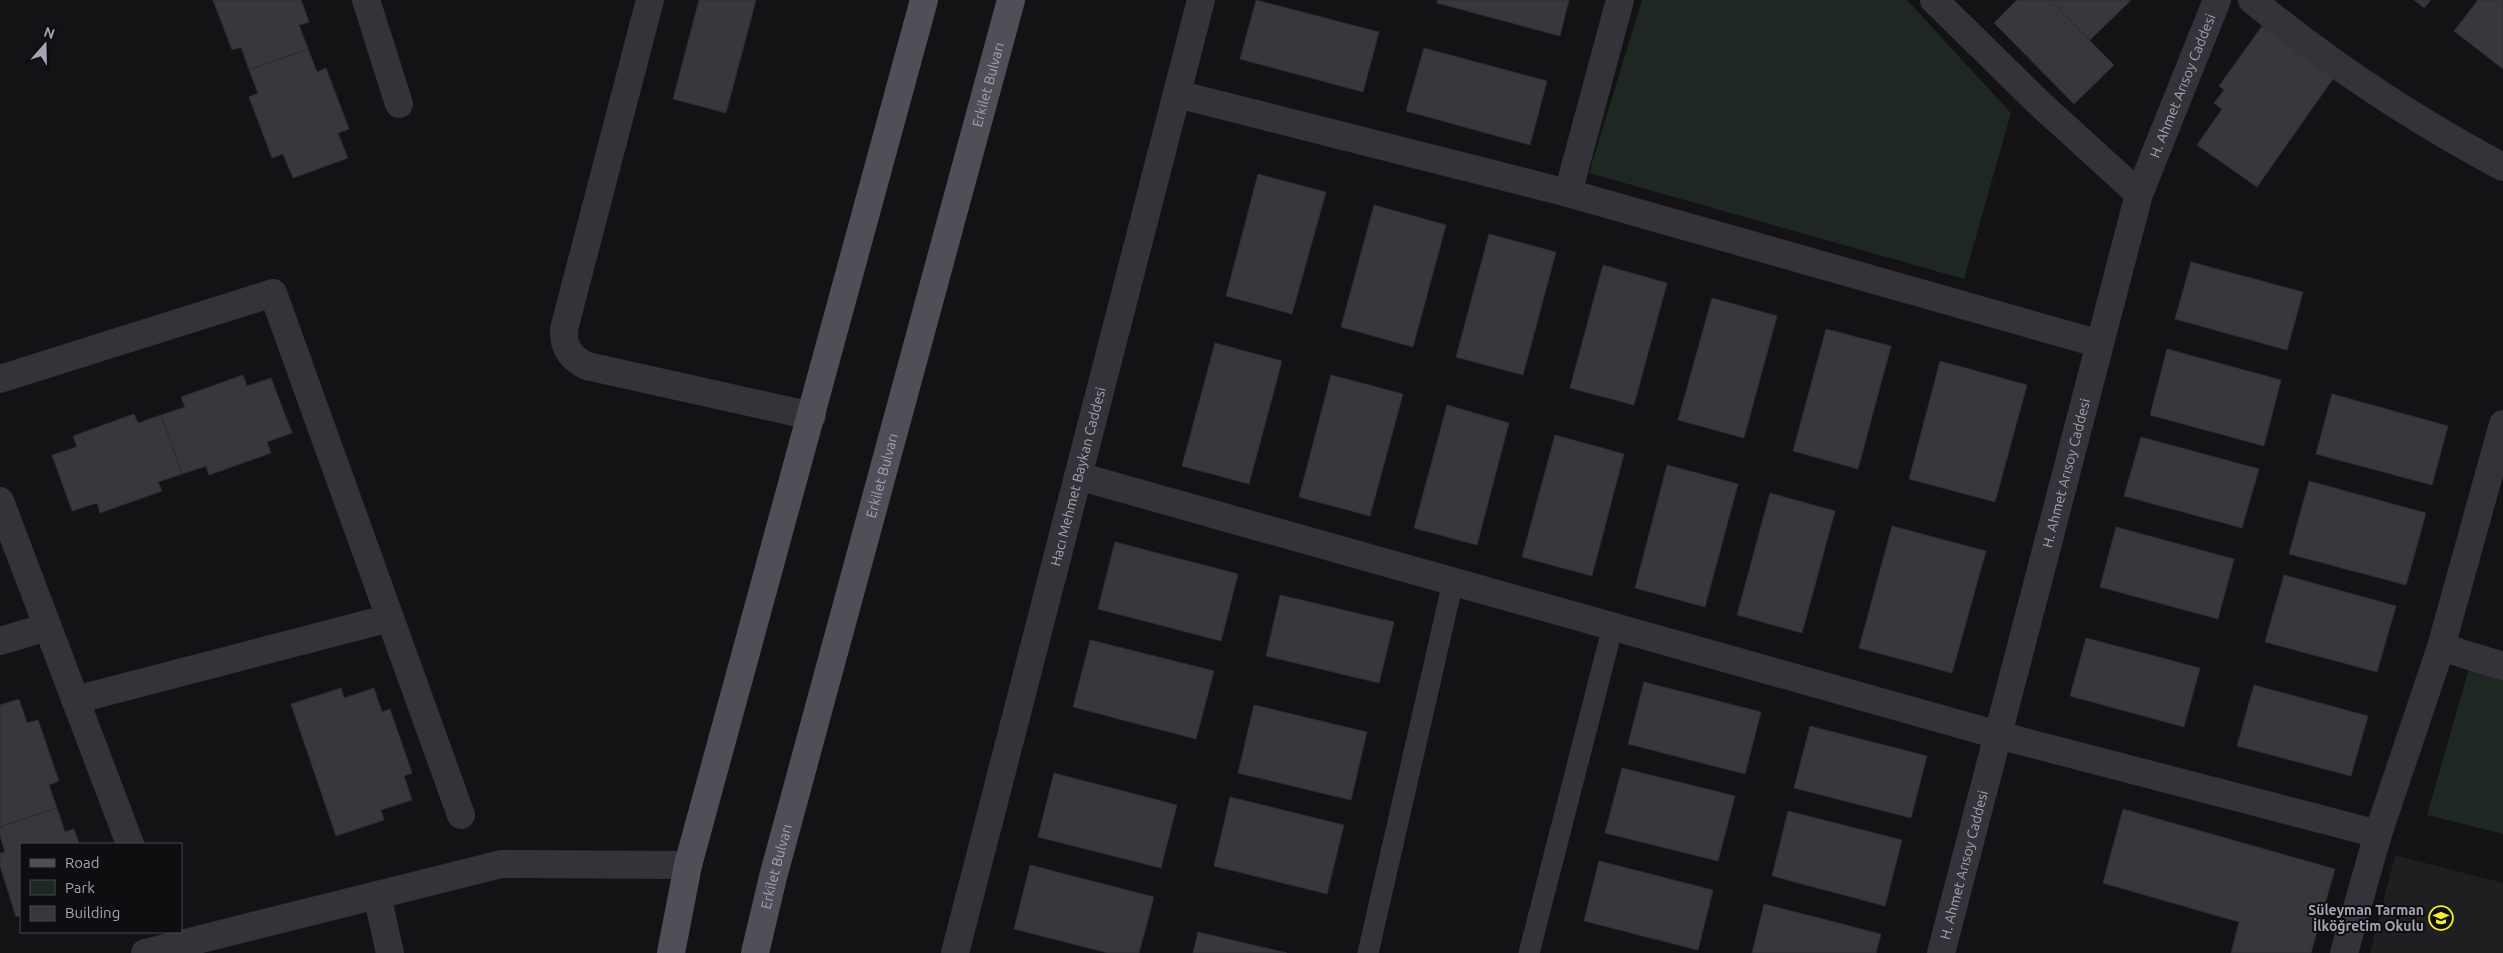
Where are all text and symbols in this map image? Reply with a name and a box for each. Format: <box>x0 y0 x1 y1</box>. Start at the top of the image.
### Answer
street label: H. Ahmet Arısoy Caddesi <box>2146 12 2219 160</box>
north arrow <box>20 20 70 70</box>
text: N <box>42 23 57 42</box>
street label: Erkilet Bulvarı <box>969 41 1007 129</box>
street label: Hacı Mehmet Baykan Caddesi <box>1047 385 1109 568</box>
street label: H. Ahmet Arısoy Caddesi <box>2039 397 2093 549</box>
street label: Erkilet Bulvarı <box>863 431 901 520</box>
street label: H. Ahmet Arısoy Caddesi <box>1937 789 1991 941</box>
street label: Erkilet Bulvarı <box>758 822 795 911</box>
legend <box>20 843 182 933</box>
text: Road <box>65 854 100 871</box>
text: Park <box>65 879 95 896</box>
place label: Süleyman Tarman İlköğretim Okulu <box>2308 902 2424 934</box>
text: Building <box>65 904 120 921</box>
school or university icon: Süleyman Tarman İlköğretim Okulu <box>2428 905 2454 931</box>

